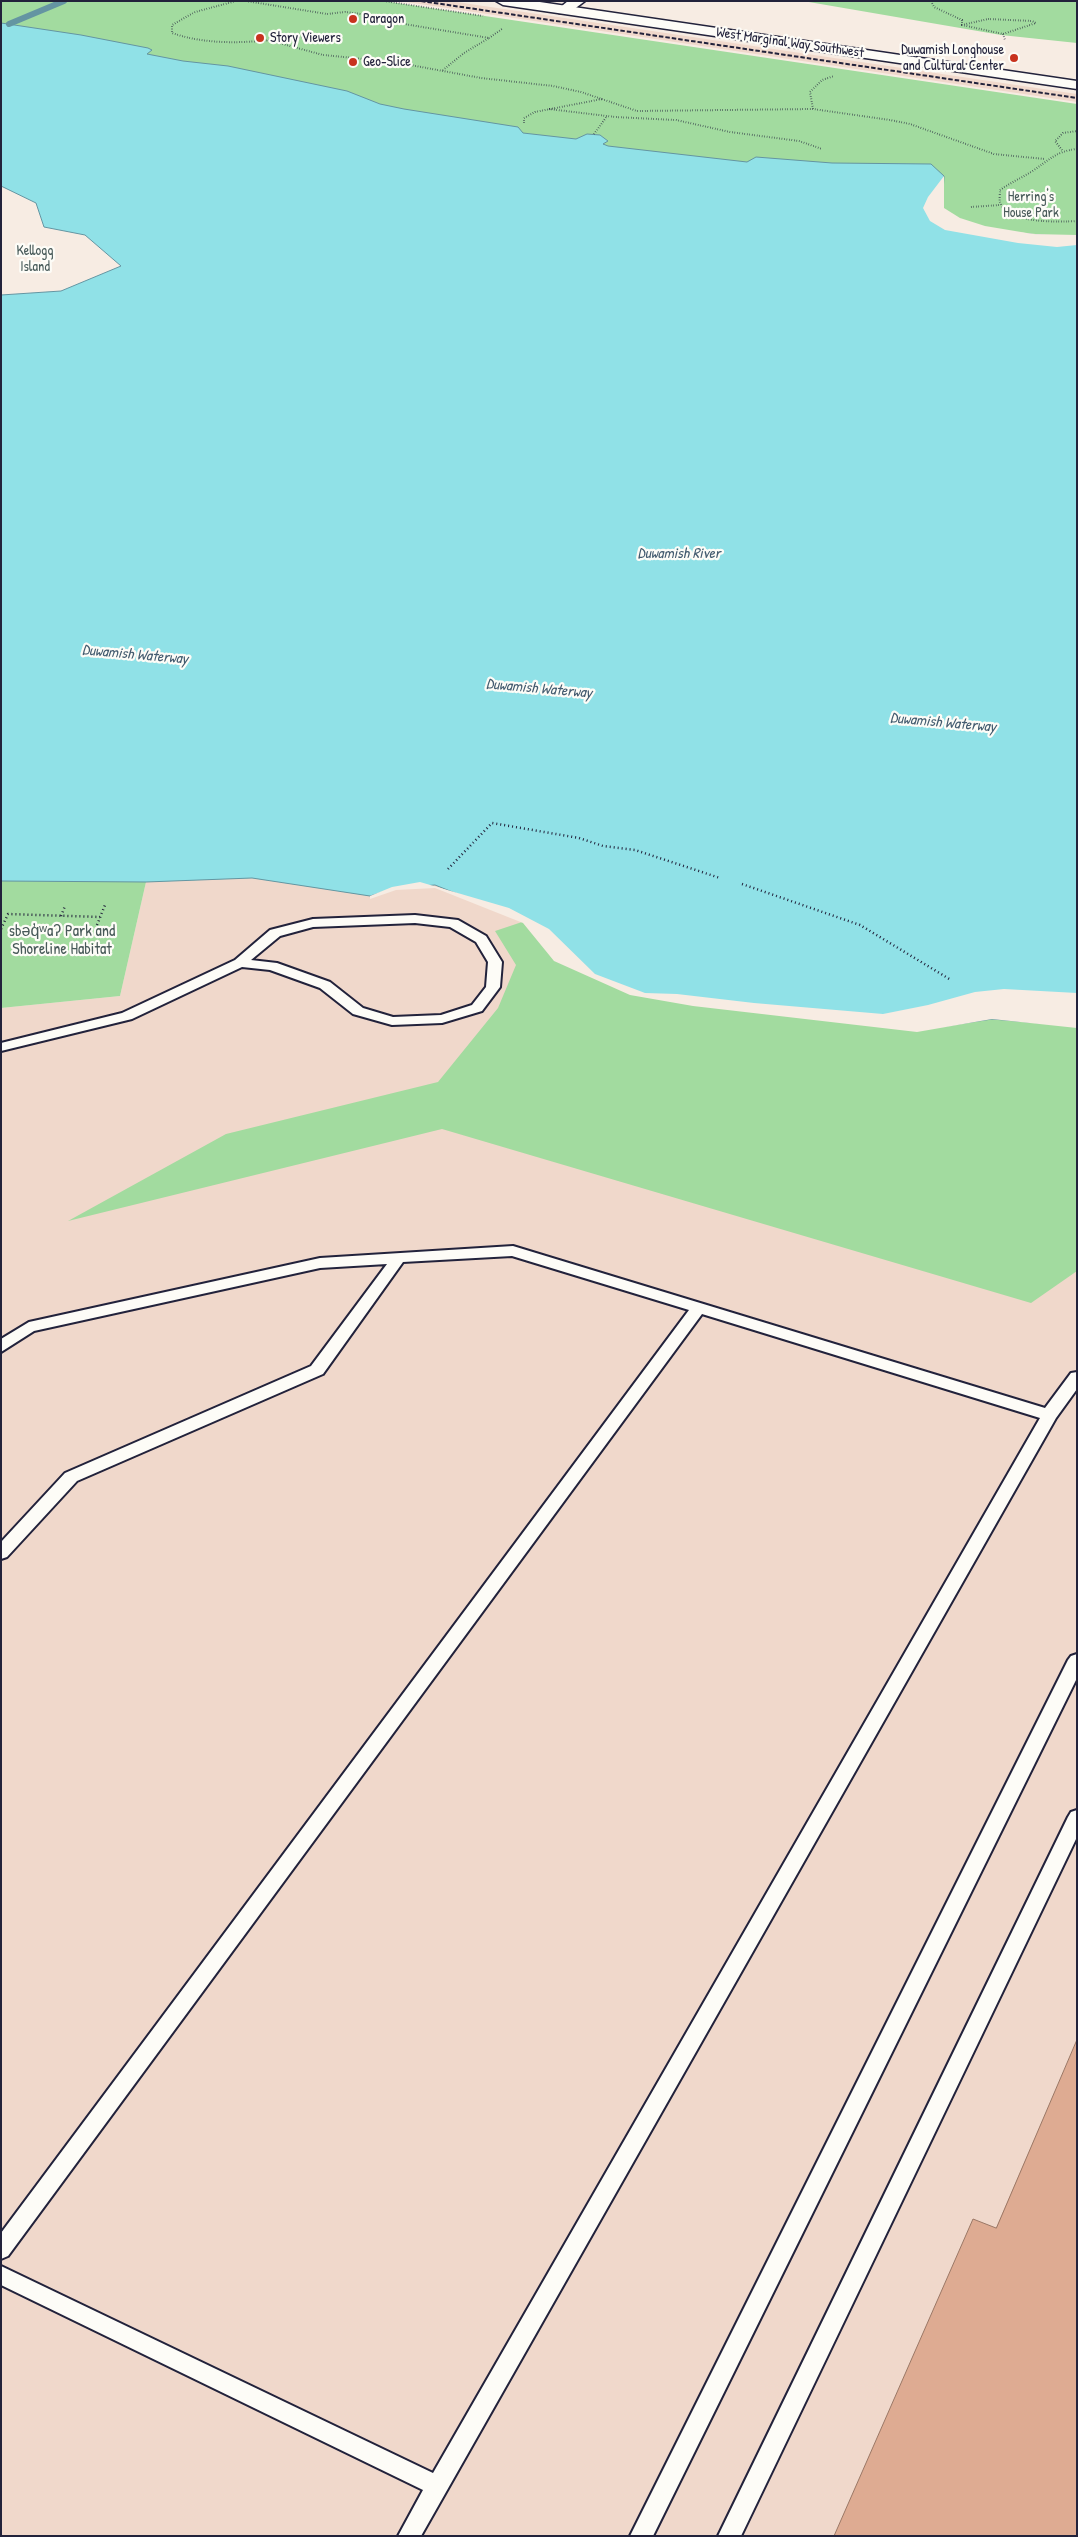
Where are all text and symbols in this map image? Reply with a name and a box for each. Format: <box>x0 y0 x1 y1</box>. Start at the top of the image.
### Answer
place label: Paragon <box>363 11 404 27</box>
marker: Paragon <box>347 13 359 25</box>
street label: West Marginal Way Southwest <box>715 24 865 62</box>
place label: Story Viewers <box>270 30 341 46</box>
marker: Story Viewers <box>254 32 266 44</box>
place label: Duwamish Longhouse and Cultural Center <box>901 42 1004 74</box>
marker: Duwamish Longhouse and Cultural Center <box>1008 52 1020 64</box>
place label: Geo-Slice <box>363 54 411 70</box>
marker: Geo-Slice <box>347 56 359 68</box>
park label: Herring's House Park <box>1003 189 1059 222</box>
park label: Kellogg Island <box>16 243 54 276</box>
water label: Duwamish River <box>638 545 720 563</box>
water label: Duwamish Waterway <box>81 641 189 669</box>
water label: Duwamish Waterway <box>485 675 593 703</box>
water label: Duwamish Waterway <box>889 709 997 737</box>
park label: sbəq̓ʷaʔ Park and Shoreline Habitat <box>9 922 115 960</box>

